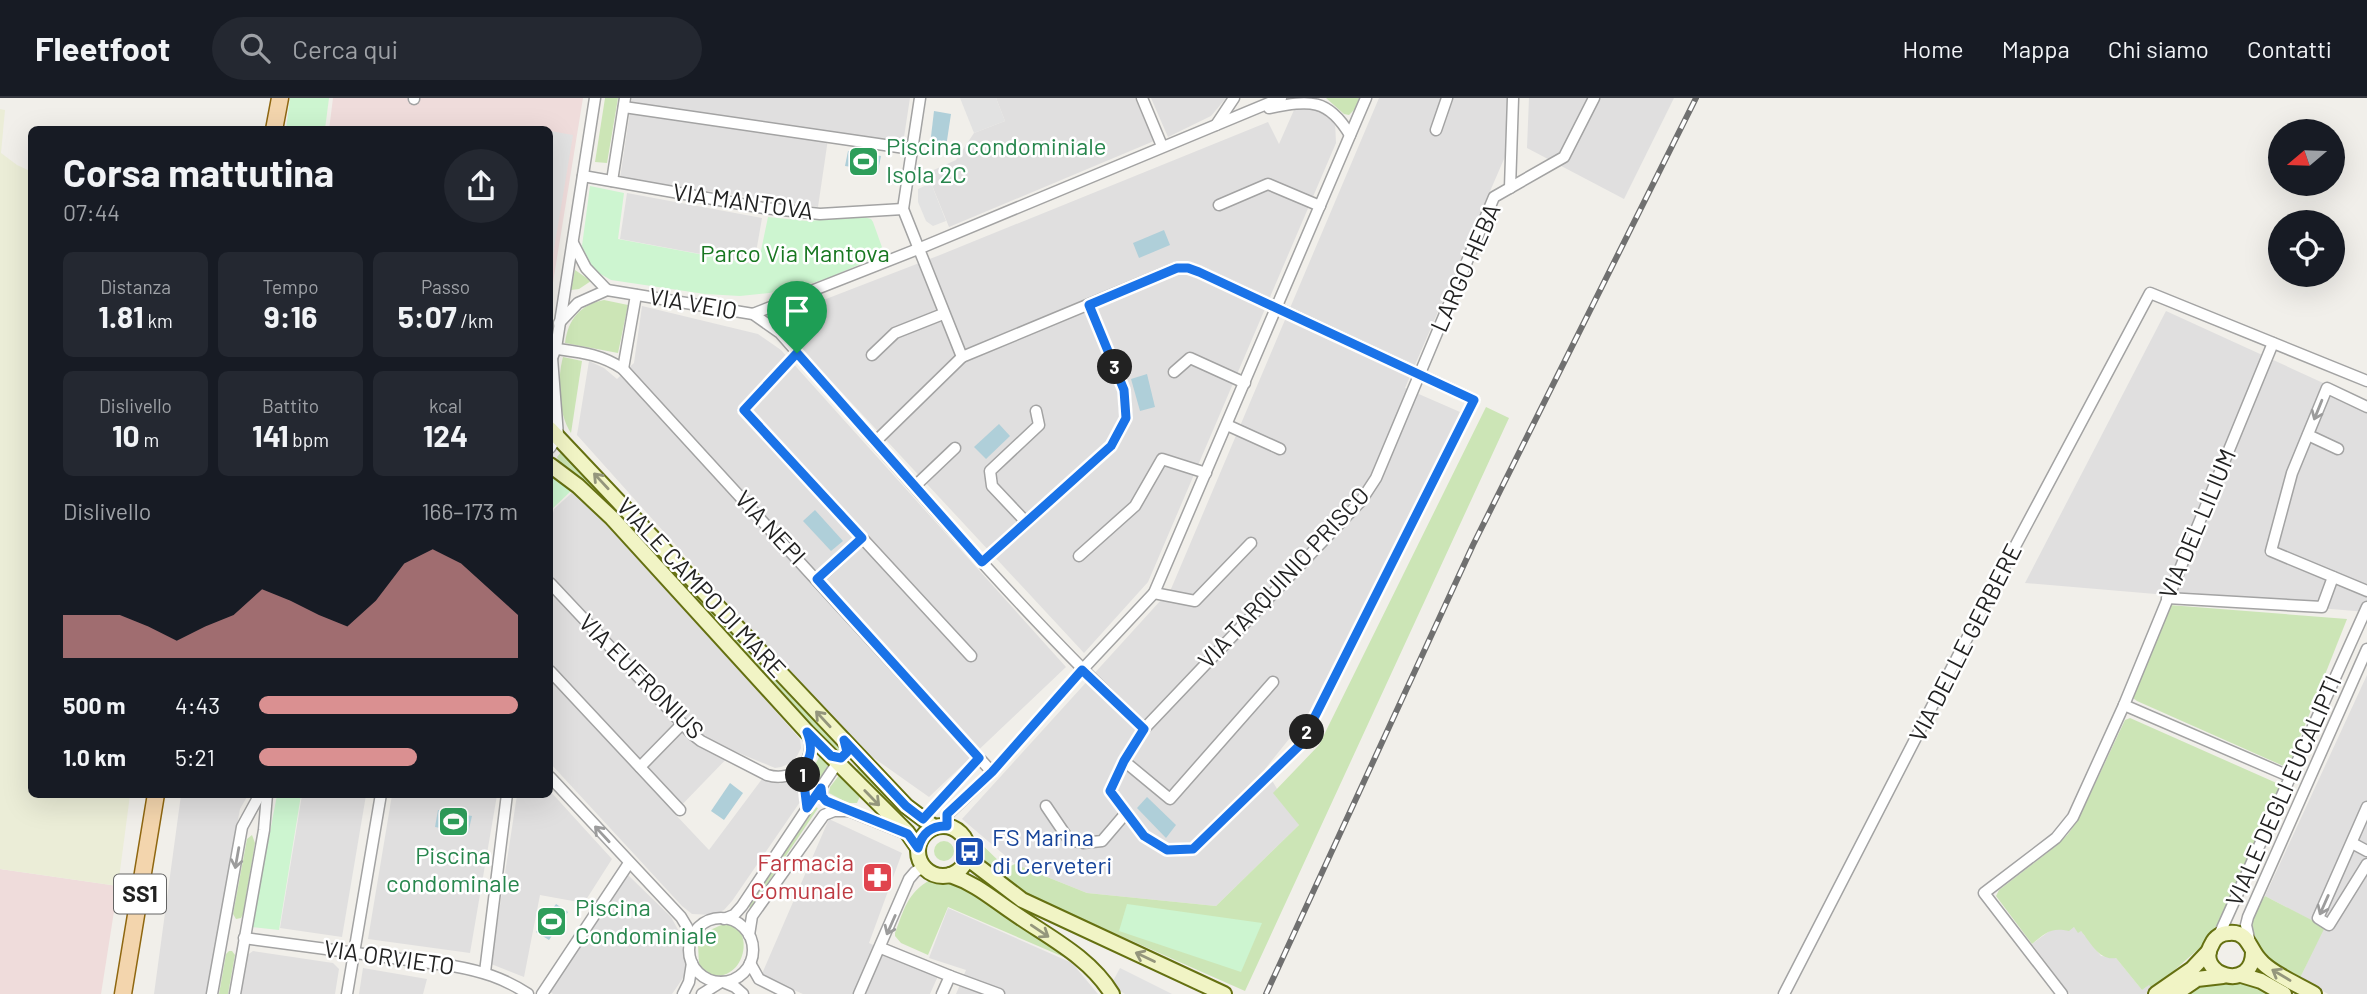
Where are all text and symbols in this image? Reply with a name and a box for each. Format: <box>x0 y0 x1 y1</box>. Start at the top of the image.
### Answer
search box <box>212 17 702 80</box>
text: Fleetfoot <box>35 28 170 68</box>
icon: search <box>236 29 274 67</box>
text: Cerca qui <box>292 33 398 64</box>
text: Home <box>1902 34 1964 63</box>
text: Mappa <box>2002 34 2070 63</box>
text: Chi siamo <box>2108 34 2209 63</box>
text: Contatti <box>2247 34 2332 63</box>
north arrow <box>2268 119 2345 196</box>
map controls <box>2268 119 2345 287</box>
place label: Piscina condominiale Isola 2C <box>886 131 1107 188</box>
sports icon: Piscina condominiale Isola 2C <box>846 144 880 178</box>
text: Corsa mattutina <box>63 149 334 195</box>
button: share <box>444 149 518 223</box>
street label: VIA MANTOVA <box>671 176 815 225</box>
text: 07:44 <box>63 198 120 226</box>
street label: LARGO HEBA <box>1423 199 1506 336</box>
button: locate <box>2268 210 2345 287</box>
park label: Parco Via Mantova <box>700 238 890 267</box>
text: Distanza <box>100 275 171 298</box>
text: Tempo <box>262 275 319 298</box>
text: Passo <box>421 275 470 298</box>
street label: VIA VEIO <box>647 280 740 325</box>
pin <box>767 281 827 353</box>
icon: arrive <box>778 292 816 330</box>
text: 1.81 <box>98 298 144 334</box>
text: 9:16 <box>264 298 317 334</box>
text: 5:07 <box>398 298 457 334</box>
text: km <box>144 309 173 332</box>
text: /km <box>457 309 493 332</box>
pin: 3 <box>1098 350 1132 384</box>
text: 3 <box>1109 355 1120 378</box>
text: Dislivello <box>99 394 172 417</box>
text: Battito <box>262 394 319 417</box>
text: kcal <box>429 394 462 417</box>
one-way arrow <box>2311 398 2324 420</box>
text: 10 <box>112 417 140 453</box>
text: 141 <box>252 417 289 453</box>
text: 124 <box>423 417 468 453</box>
text: m <box>140 428 159 451</box>
text: bpm <box>289 428 329 451</box>
street label: VIA DEL LILIUM <box>2152 444 2241 603</box>
one-way arrow <box>592 473 609 490</box>
street label: VIA TARQUINIO PRISCO <box>1191 480 1375 674</box>
street label: VIA NEPI <box>730 484 813 570</box>
street label: VIALE CAMPO DI MARE <box>611 491 793 683</box>
text: Dislivello <box>63 497 151 525</box>
text: 166–173 m <box>422 497 518 525</box>
street label: VIA DELLE GERBERE <box>1902 538 2027 746</box>
street label: VIA EUFRONIUS <box>573 607 711 745</box>
street label: VIALE DEGLI EUCALIPTI <box>2219 671 2347 910</box>
text: 500 m <box>63 691 125 719</box>
text: 4:43 <box>175 691 220 719</box>
one-way arrow <box>815 710 832 727</box>
pin: 2 <box>1290 714 1324 750</box>
text: 2 <box>1301 720 1312 743</box>
text: 1.0 km <box>63 743 126 771</box>
text: 5:21 <box>175 743 215 771</box>
pin: 1 <box>786 758 820 792</box>
text: 1 <box>799 763 806 786</box>
one-way arrow <box>864 789 881 806</box>
sports icon: Piscina condominale <box>436 805 470 839</box>
place label: FS Marina di Cerveteri <box>992 822 1112 879</box>
one-way arrow <box>594 826 611 843</box>
bus stop icon: FS Marina di Cerveteri <box>952 835 986 869</box>
place label: Piscina condominale <box>386 840 520 897</box>
one-way arrow <box>229 846 243 869</box>
place label: Farmacia Comunale <box>750 847 854 904</box>
pharmacy icon: Farmacia Comunale <box>860 860 894 894</box>
road number: SS1 <box>114 874 166 914</box>
place label: Piscina Condominiale <box>575 892 717 949</box>
one-way arrow <box>2317 894 2330 915</box>
sports icon: Piscina Condominiale <box>535 905 569 939</box>
one-way arrow <box>883 914 896 935</box>
one-way arrow <box>1030 924 1050 938</box>
street label: VIA ORVIETO <box>322 933 456 980</box>
one-way arrow <box>1135 950 1156 963</box>
one-way arrow <box>2272 967 2292 981</box>

